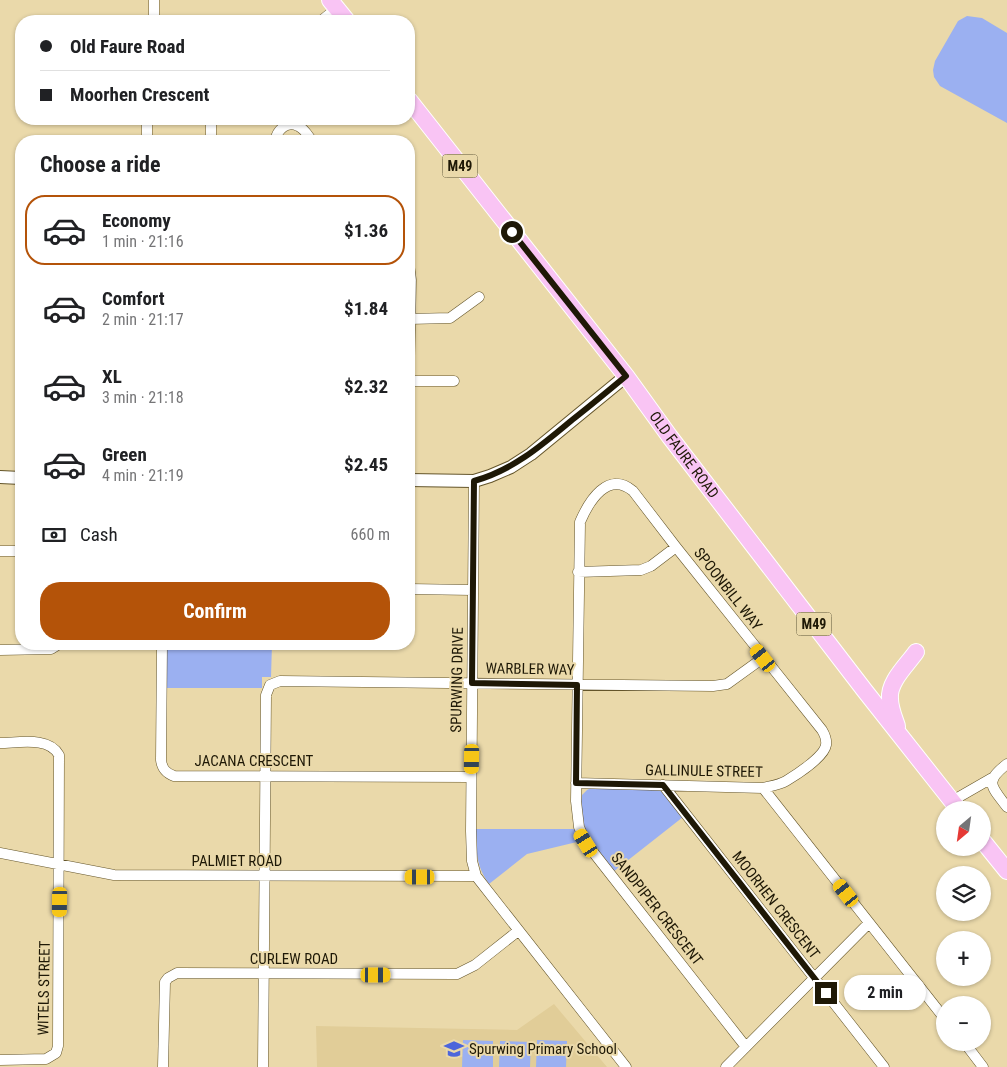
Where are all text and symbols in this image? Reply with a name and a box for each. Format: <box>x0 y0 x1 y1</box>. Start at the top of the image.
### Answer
text: Old Faure Road <box>70 35 185 58</box>
text: Moorhen Crescent <box>70 83 209 106</box>
text: Choose a ride <box>40 152 161 177</box>
road number: M49 <box>442 154 478 178</box>
icon: car <box>42 208 87 253</box>
text: Economy <box>102 209 171 232</box>
text: $1.36 <box>344 219 388 242</box>
route start <box>501 221 523 243</box>
text: 1 min · 21:16 <box>102 232 184 251</box>
icon: car <box>42 286 87 331</box>
text: Comfort <box>102 287 165 310</box>
text: $1.84 <box>344 297 388 320</box>
text: 2 min · 21:17 <box>102 310 184 329</box>
icon: car <box>42 364 87 409</box>
text: XL <box>102 365 122 388</box>
text: $2.32 <box>344 375 388 398</box>
text: 3 min · 21:18 <box>102 388 184 407</box>
street label: OLD FAURE ROAD <box>646 408 723 502</box>
icon: car <box>42 442 87 487</box>
text: Green <box>102 443 147 466</box>
text: $2.45 <box>344 453 388 476</box>
text: 4 min · 21:19 <box>102 466 184 485</box>
icon: cash <box>40 521 68 549</box>
text: Cash <box>80 523 118 546</box>
text: 660 m <box>351 525 390 544</box>
street label: SPOONBILL WAY <box>690 544 766 634</box>
button: Confirm <box>40 582 390 640</box>
road number: M49 <box>796 612 832 636</box>
street label: SPURWING DRIVE <box>447 627 467 733</box>
car <box>747 642 778 674</box>
street label: WARBLER WAY <box>485 659 575 679</box>
car <box>464 744 479 774</box>
street label: JACANA CRESCENT <box>195 752 314 770</box>
street label: GALLINULE STREET <box>645 761 763 781</box>
north arrow <box>936 801 991 856</box>
map controls <box>936 801 991 1051</box>
car <box>571 826 600 860</box>
street label: MOORHEN CRESCENT <box>728 848 824 962</box>
street label: SANDPIPER CRESCENT <box>607 849 707 969</box>
street label: PALMIET ROAD <box>192 852 282 870</box>
button: layers <box>936 866 991 921</box>
car <box>405 870 435 885</box>
car <box>830 877 861 909</box>
car <box>52 887 67 917</box>
button: + <box>936 931 991 986</box>
street label: WITELS STREET <box>34 940 54 1036</box>
street label: CURLEW ROAD <box>250 950 338 968</box>
car <box>361 968 391 983</box>
callout: 2 min <box>844 976 926 1010</box>
route end <box>815 982 837 1004</box>
text: 2 min <box>867 983 903 1002</box>
button: − <box>936 996 991 1051</box>
school or university icon: Spurwing Primary School <box>443 1038 465 1060</box>
place label: Spurwing Primary School <box>469 1040 617 1058</box>

